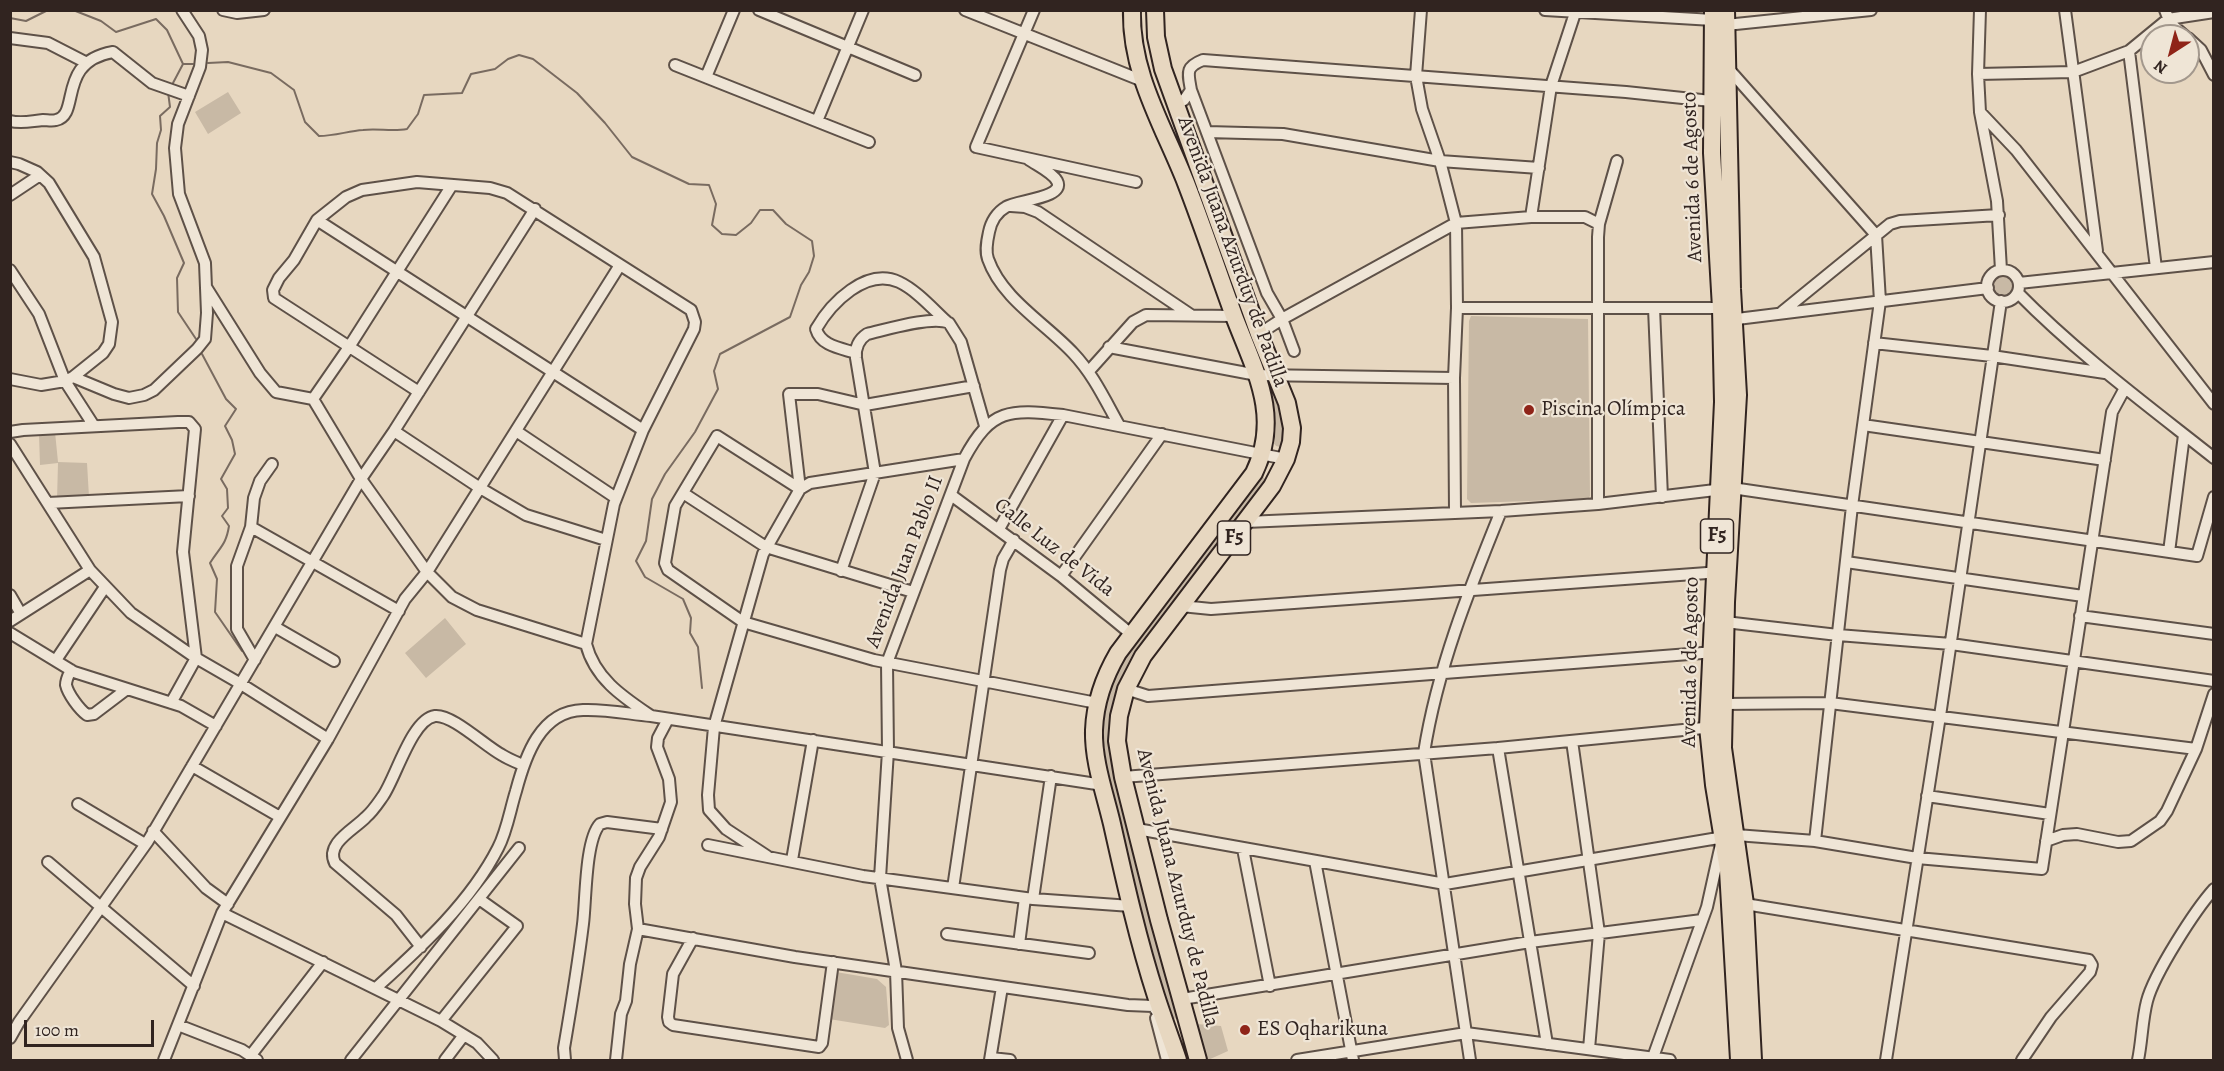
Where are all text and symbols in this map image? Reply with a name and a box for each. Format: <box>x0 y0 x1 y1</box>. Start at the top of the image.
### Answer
north arrow <box>2140 24 2200 84</box>
text: N <box>2149 55 2172 79</box>
street label: Avenida 6 de Agosto <box>1677 91 1709 263</box>
street label: Avenida Juana Azurduy de Padilla <box>1171 113 1293 391</box>
place label: Piscina Olímpica <box>1541 397 1686 423</box>
marker: Piscina Olímpica <box>1522 403 1536 417</box>
street label: Avenida Juan Pablo II <box>861 472 949 652</box>
street label: Calle Luz de Vida <box>989 493 1119 603</box>
road number: F5 <box>1700 519 1734 553</box>
road number: F5 <box>1218 521 1250 555</box>
street label: Avenida 6 de Agosto <box>1677 576 1705 748</box>
street label: Avenida Juana Azurduy de Padilla <box>1130 746 1224 1030</box>
scale bar <box>27 1008 158 1046</box>
place label: ES Oqharikuna <box>1257 1017 1388 1043</box>
text: 100 m <box>35 1018 79 1042</box>
marker: ES Oqharikuna <box>1238 1023 1252 1037</box>

